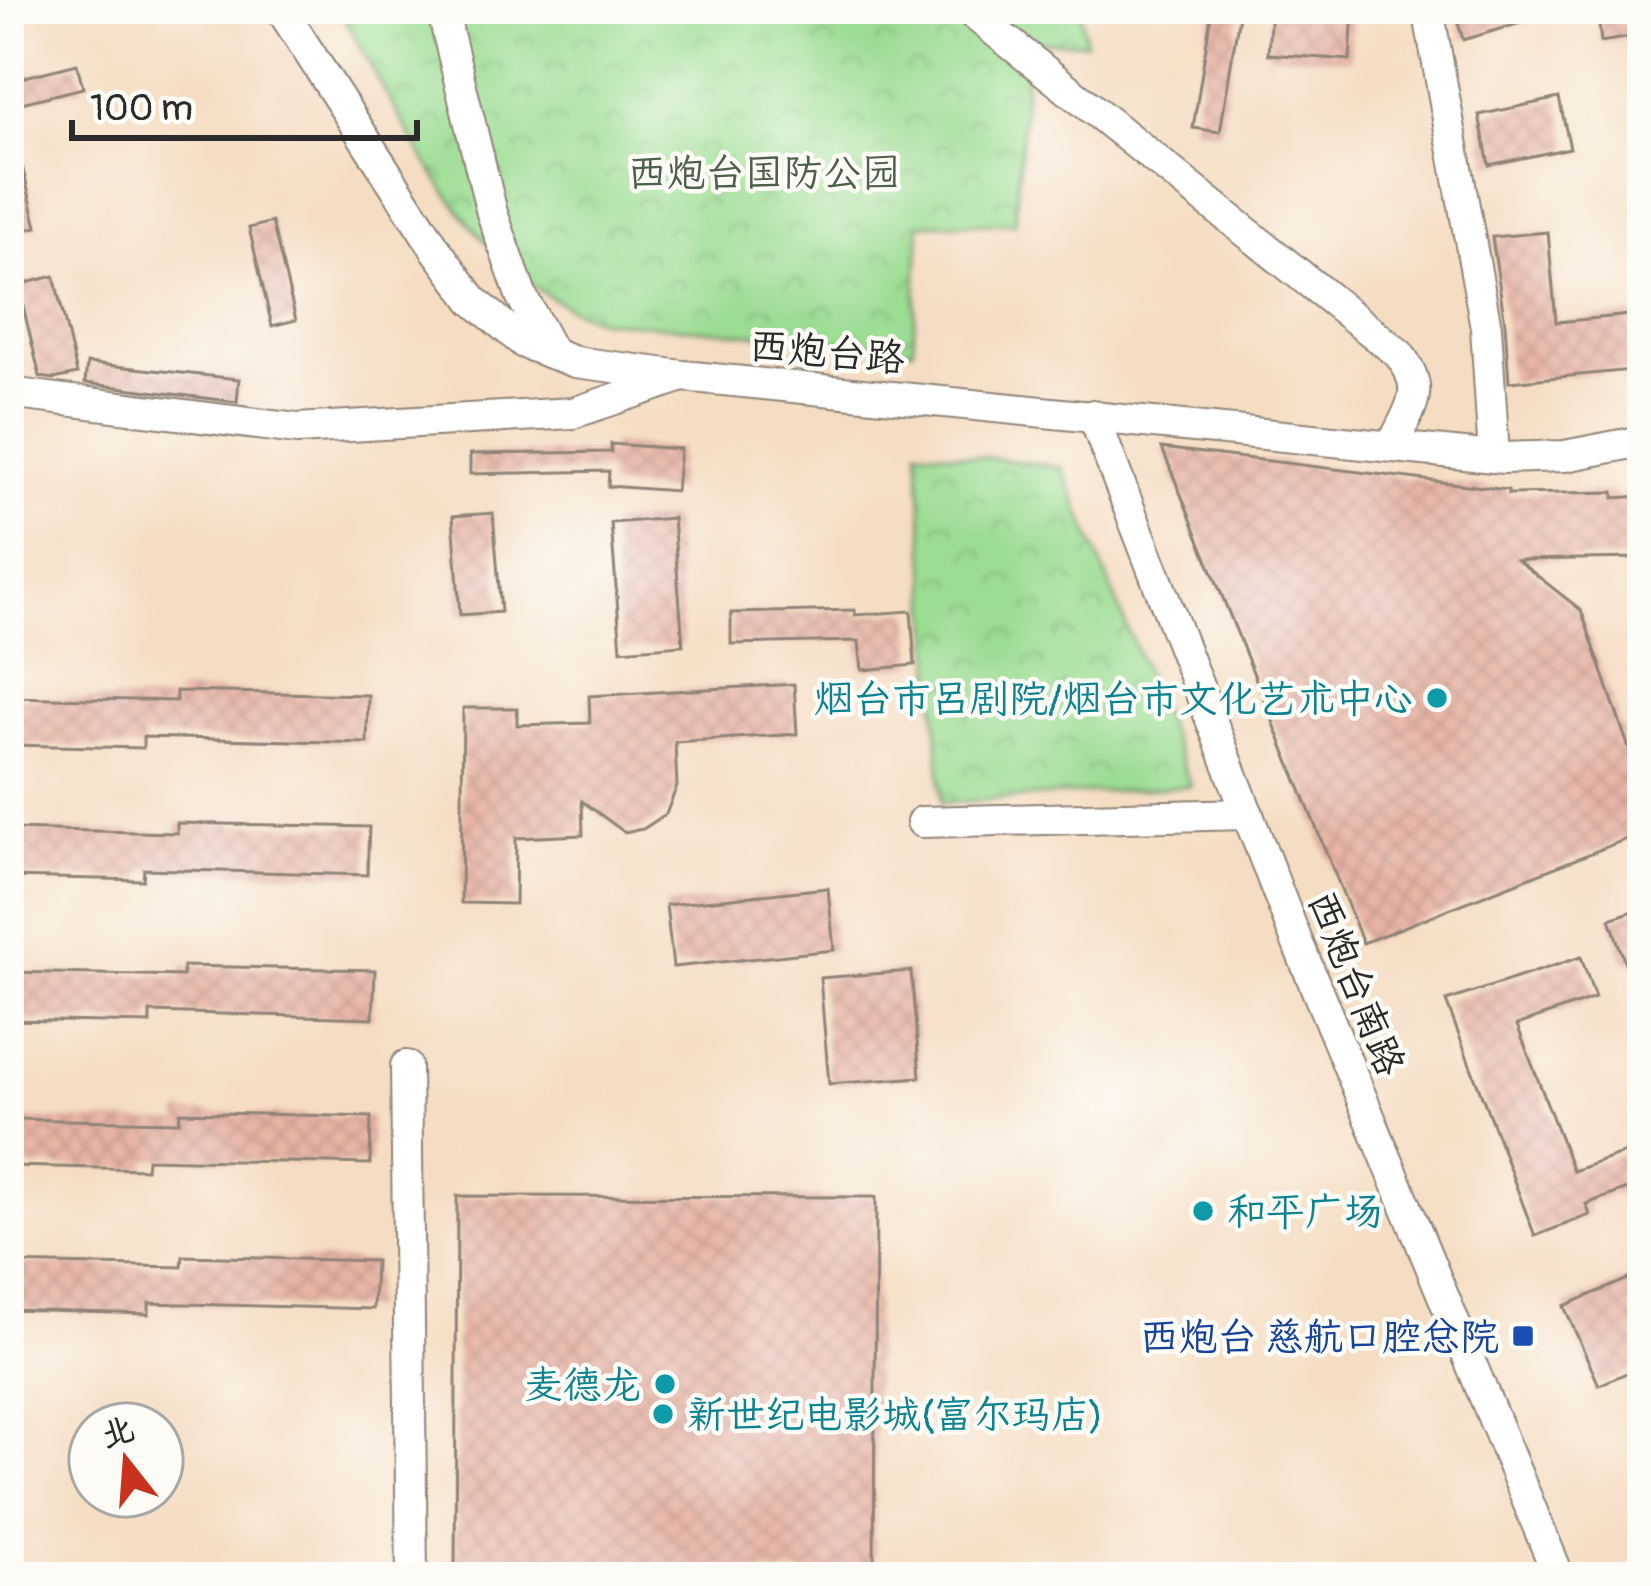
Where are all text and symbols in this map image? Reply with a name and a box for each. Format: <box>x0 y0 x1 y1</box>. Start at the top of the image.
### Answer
scale bar <box>72 66 417 140</box>
text: 100 m <box>90 86 193 131</box>
park label: 西炮台国防公园 <box>627 149 901 198</box>
street label: 西炮台路 <box>747 321 907 384</box>
place label: 烟台市吕剧院/烟台市文化艺术中心 <box>814 675 1413 724</box>
marker: 烟台市吕剧院/烟台市文化艺术中心 <box>1424 685 1450 711</box>
street label: 西炮台南路 <box>1296 884 1415 1083</box>
place label: 和平广场 <box>1227 1188 1383 1237</box>
marker: 和平广场 <box>1190 1198 1216 1224</box>
place label: 西炮台 慈航口腔总院 <box>1140 1313 1499 1362</box>
marker: 西炮台 慈航口腔总院 <box>1510 1323 1536 1349</box>
place label: 麦德龙 <box>524 1361 641 1410</box>
marker: 麦德龙 <box>652 1371 678 1397</box>
place label: 新世纪电影城(富尔玛店) <box>687 1391 1103 1440</box>
north arrow <box>66 1400 186 1520</box>
marker: 新世纪电影城(富尔玛店) <box>650 1401 676 1427</box>
text: 北 <box>96 1408 139 1457</box>

